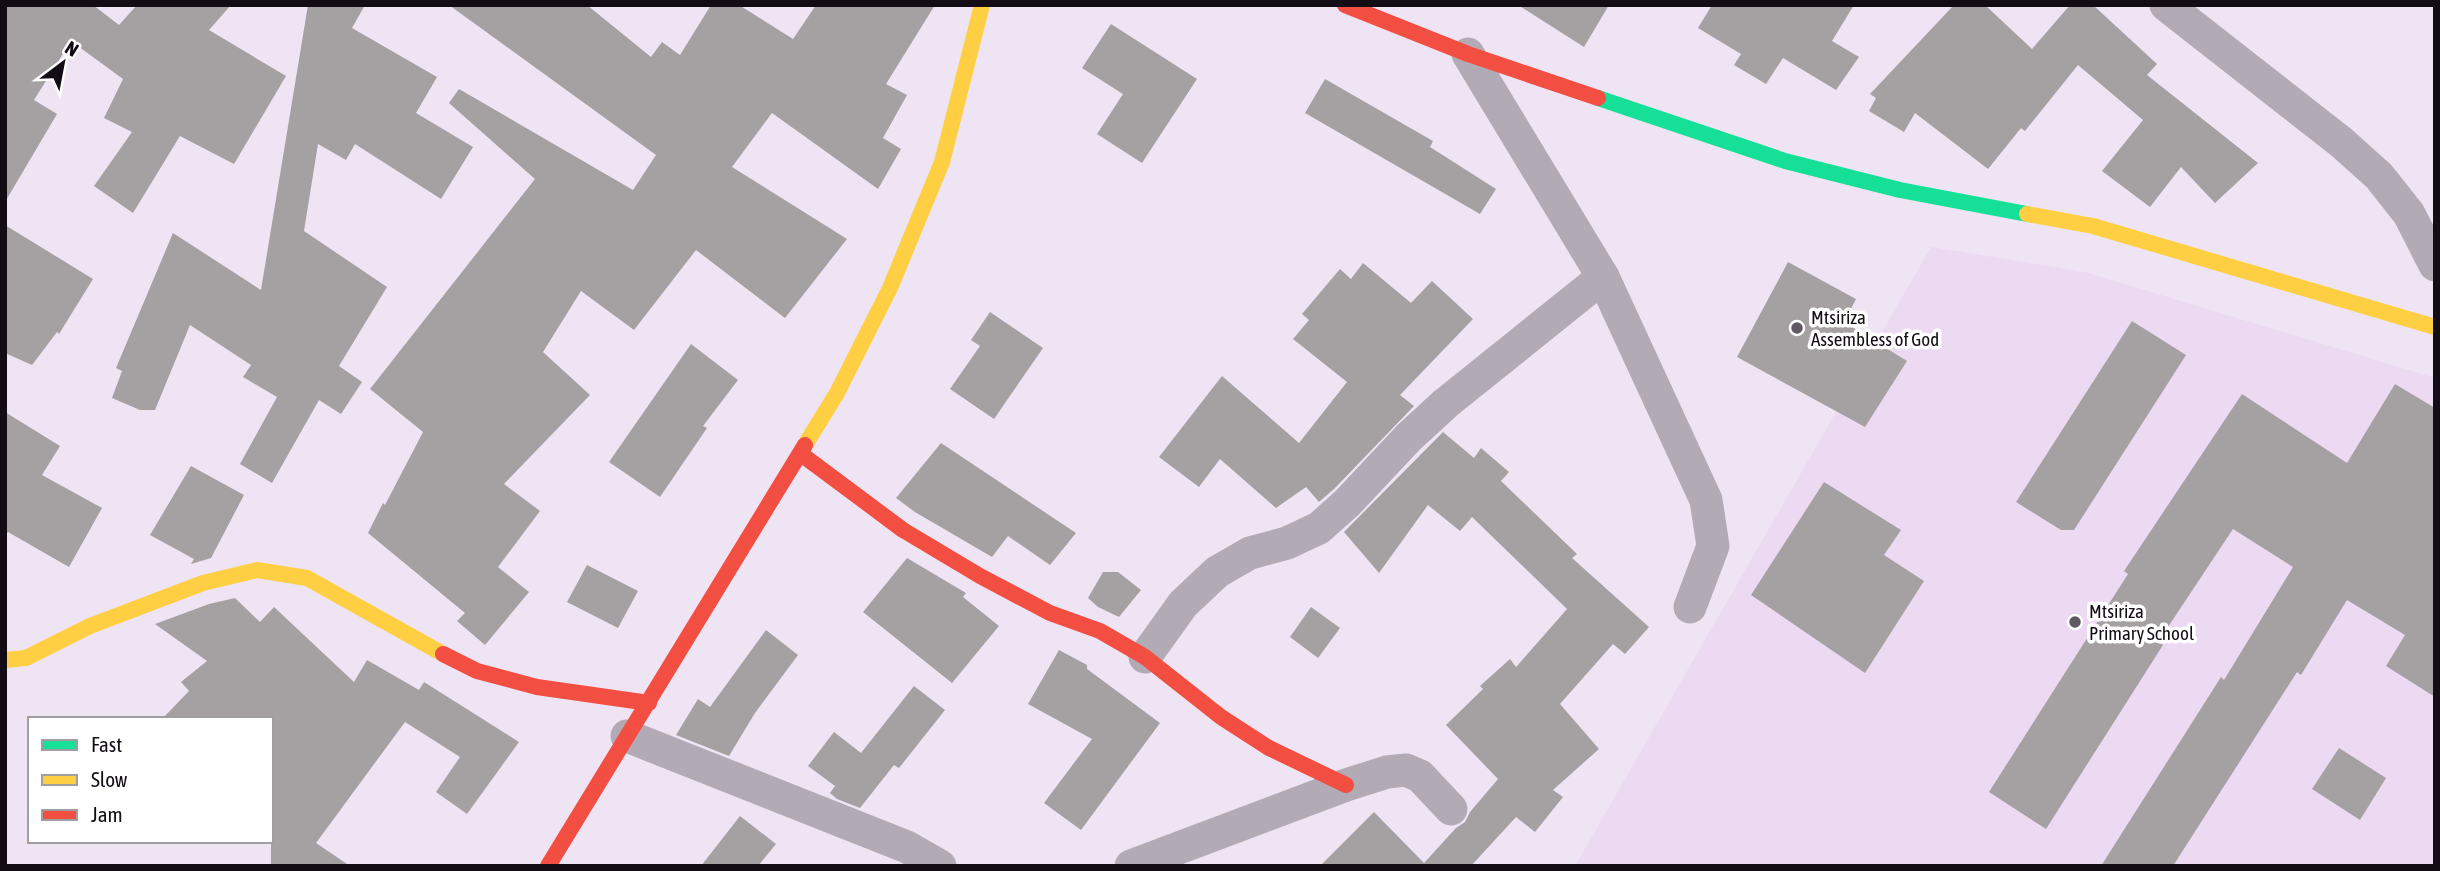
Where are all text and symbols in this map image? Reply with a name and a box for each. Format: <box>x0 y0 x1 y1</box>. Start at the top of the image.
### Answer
north arrow <box>28 28 98 98</box>
text: N <box>61 36 83 61</box>
place label: Mtsiriza Assembless of God <box>1811 306 1939 350</box>
marker: Mtsiriza Assembless of God <box>1789 320 1805 336</box>
place label: Mtsiriza Primary School <box>2089 600 2194 644</box>
marker: Mtsiriza Primary School <box>2067 614 2083 630</box>
legend <box>28 717 273 843</box>
text: Fast <box>91 732 122 756</box>
text: Slow <box>91 767 128 791</box>
text: Jam <box>91 802 123 826</box>

